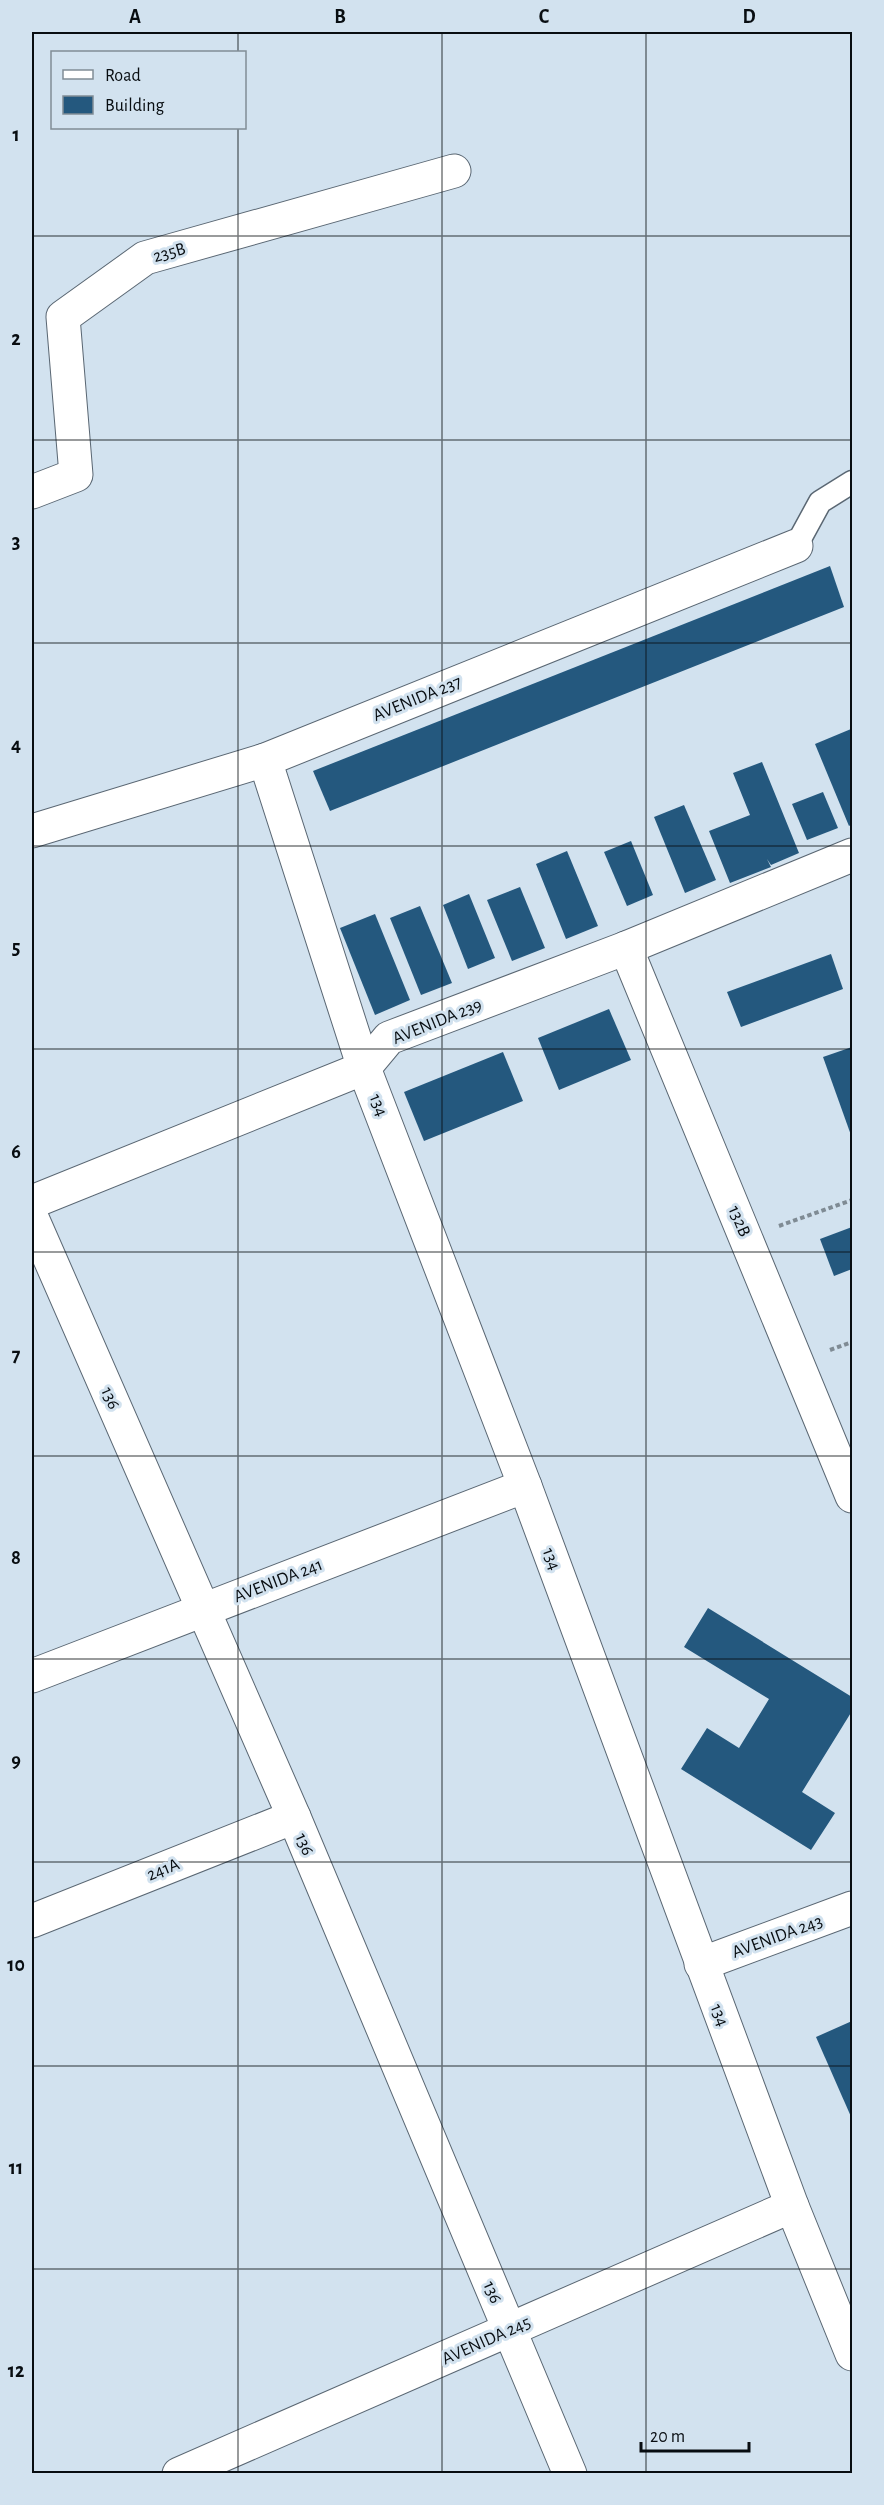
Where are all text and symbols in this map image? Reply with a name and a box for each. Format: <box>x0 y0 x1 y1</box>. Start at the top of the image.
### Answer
text: A <box>129 7 141 27</box>
text: B <box>334 7 346 27</box>
text: C <box>539 7 550 27</box>
text: D <box>742 7 756 27</box>
legend <box>51 51 246 129</box>
text: Road <box>105 67 141 85</box>
text: Building <box>105 97 165 115</box>
text: 1 <box>12 125 20 145</box>
street label: 235B <box>151 240 188 266</box>
text: 2 <box>11 329 21 349</box>
text: 3 <box>12 532 20 552</box>
street label: AVENIDA 237 <box>371 673 464 725</box>
text: 4 <box>11 735 21 755</box>
text: 5 <box>12 938 20 958</box>
street label: AVENIDA 239 <box>390 996 485 1048</box>
street label: 134 <box>366 1092 391 1119</box>
text: 6 <box>11 1142 21 1162</box>
street label: 132B <box>725 1203 754 1239</box>
text: 7 <box>12 1345 21 1365</box>
street label: 136 <box>97 1385 123 1412</box>
street label: 134 <box>539 1546 563 1573</box>
text: 8 <box>11 1548 21 1568</box>
street label: AVENIDA 241 <box>231 1556 325 1606</box>
text: 9 <box>11 1751 21 1771</box>
street label: 136 <box>291 1831 317 1858</box>
street label: 241A <box>144 1855 183 1885</box>
street label: AVENIDA 243 <box>730 1912 825 1962</box>
text: 10 <box>7 1955 25 1975</box>
street label: 134 <box>707 2002 732 2029</box>
text: 11 <box>9 2158 23 2178</box>
street label: 136 <box>479 2279 505 2306</box>
street label: AVENIDA 245 <box>439 2313 533 2368</box>
text: 12 <box>8 2361 24 2381</box>
scale bar <box>641 2415 749 2453</box>
text: 20 m <box>650 2428 685 2446</box>

